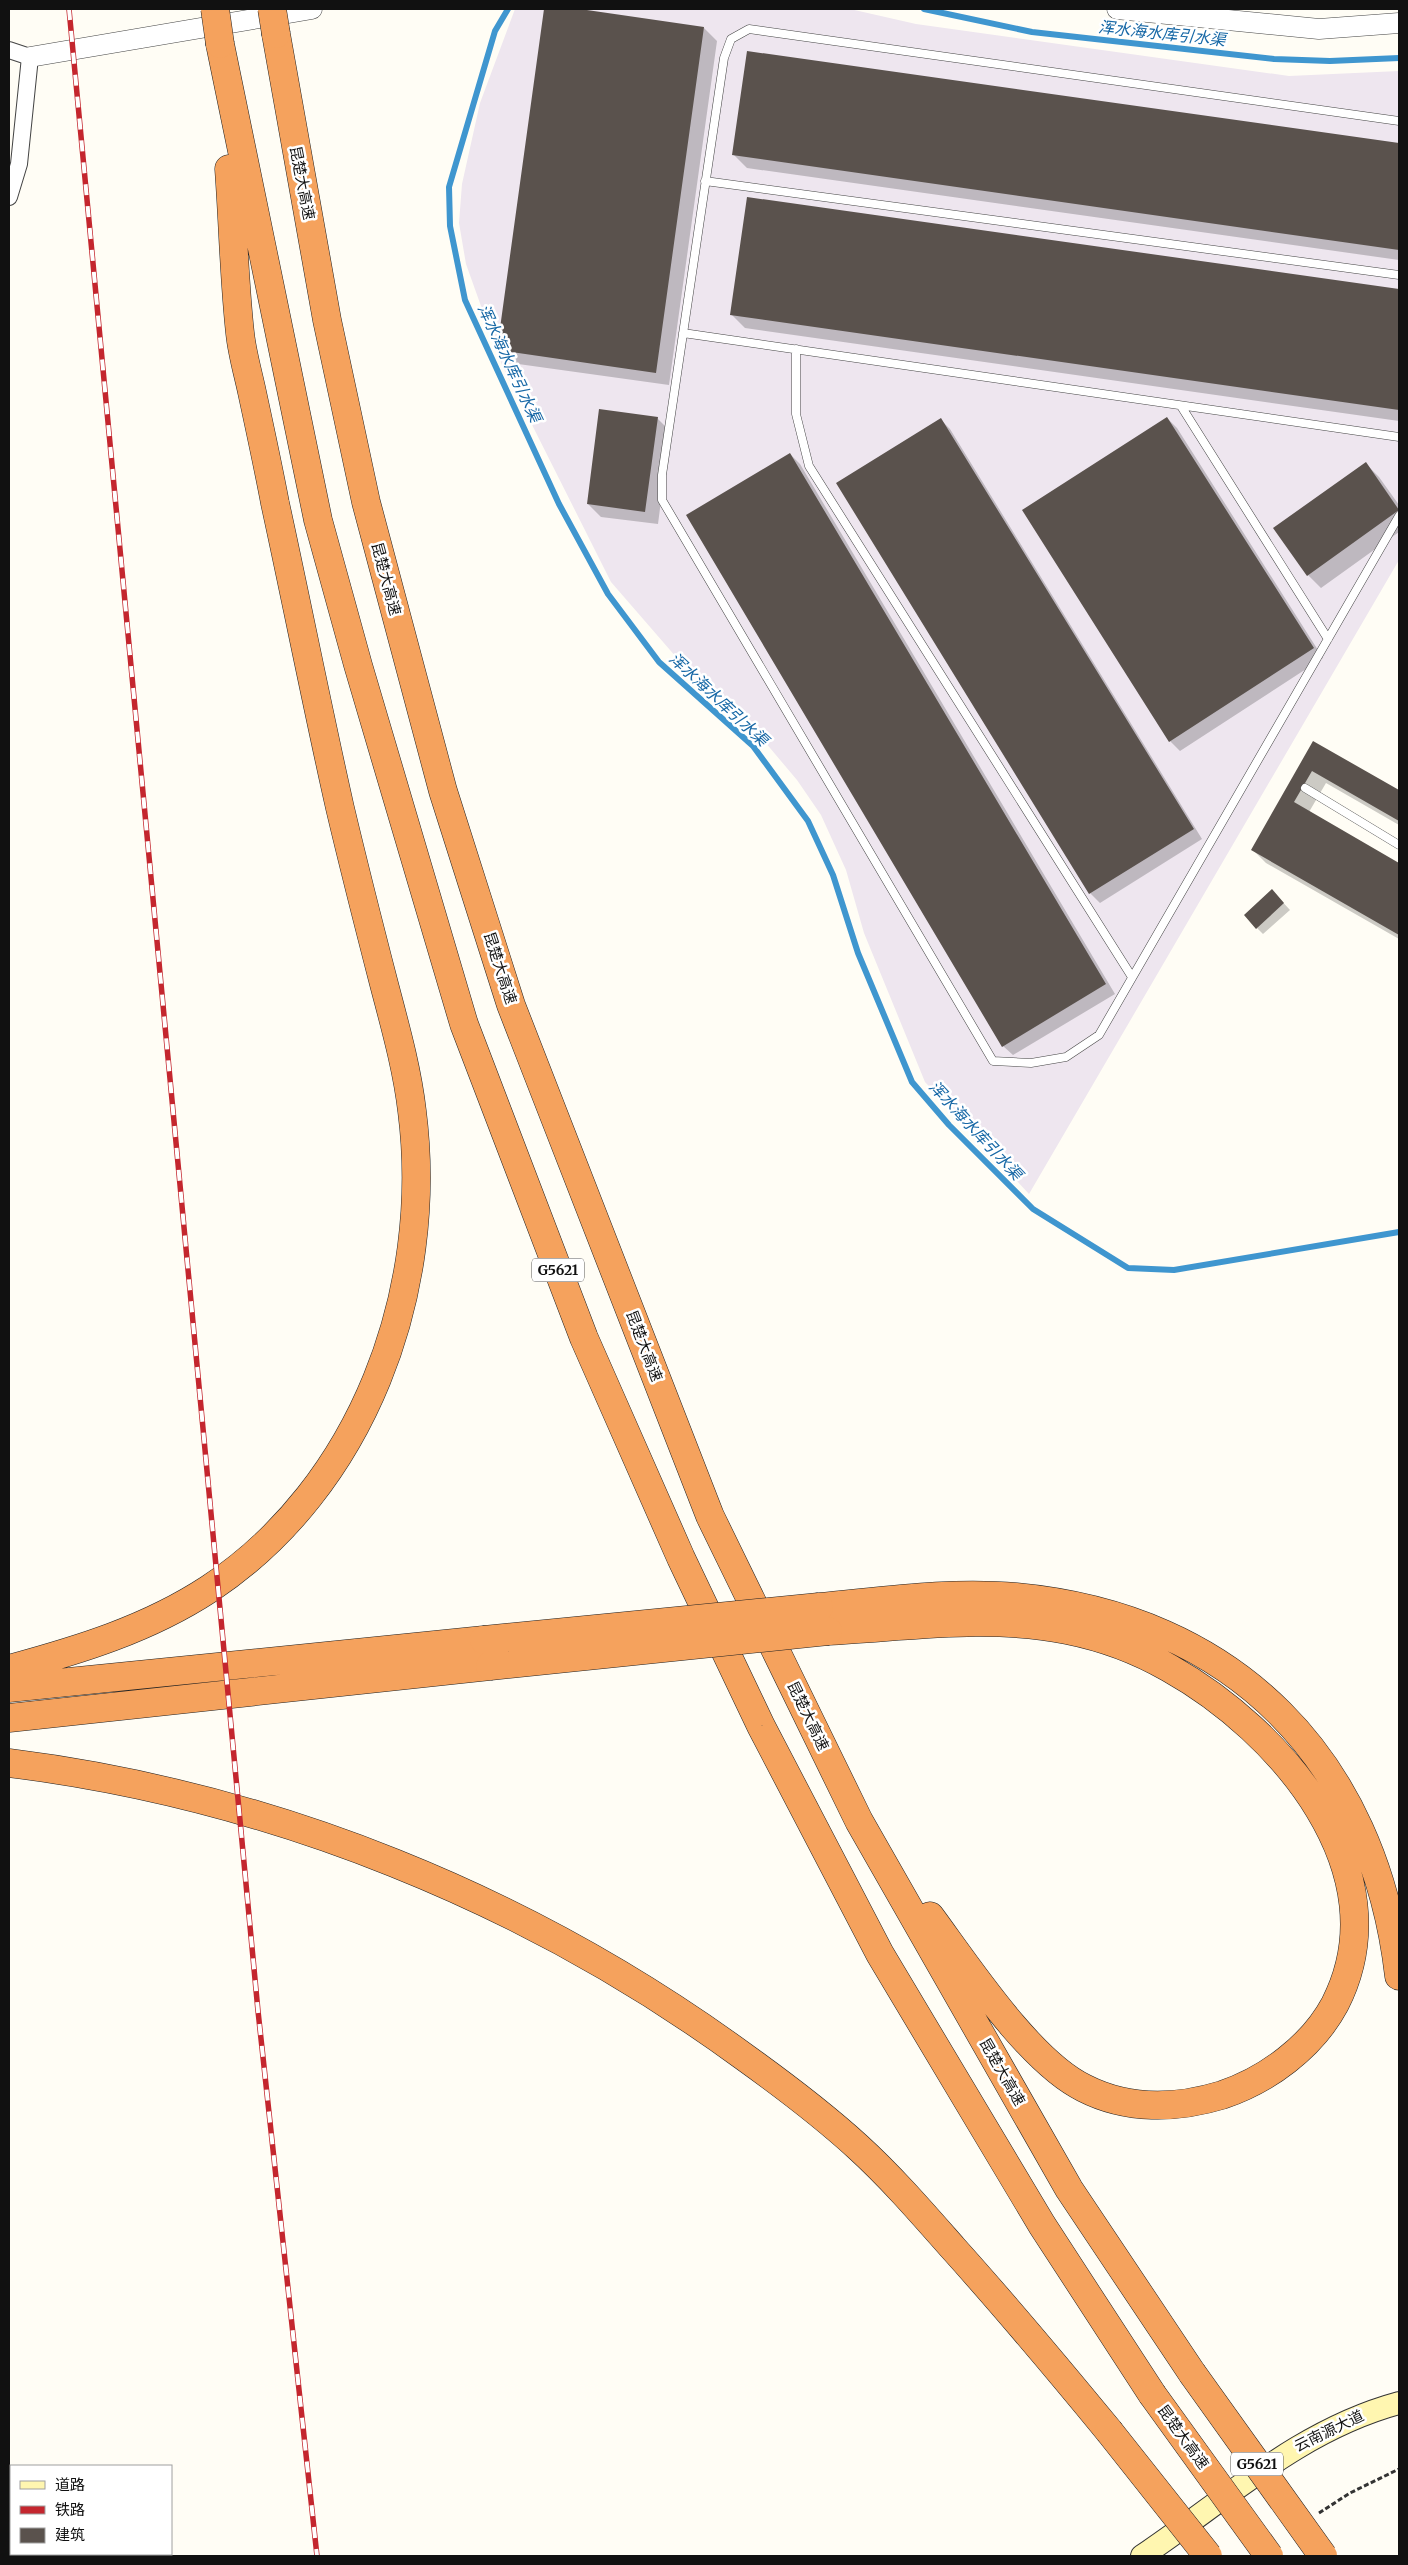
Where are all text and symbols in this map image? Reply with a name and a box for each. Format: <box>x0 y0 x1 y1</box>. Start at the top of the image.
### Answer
water label: 浑水海水库引水渠 <box>1097 16 1229 50</box>
street label: 昆楚大高速 <box>286 144 319 222</box>
water label: 浑水海水库引水渠 <box>474 301 547 427</box>
street label: 昆楚大高速 <box>368 540 405 618</box>
water label: 浑水海水库引水渠 <box>665 648 774 751</box>
street label: 昆楚大高速 <box>480 929 521 1006</box>
water label: 浑水海水库引水渠 <box>925 1076 1028 1185</box>
road number: G5621 <box>532 1258 584 1282</box>
street label: 昆楚大高速 <box>622 1307 667 1384</box>
street label: 昆楚大高速 <box>783 1678 833 1754</box>
street label: 昆楚大高速 <box>975 2035 1029 2109</box>
street label: 昆楚大高速 <box>1154 2401 1213 2473</box>
street label: 云南源大道 <box>1291 2406 1367 2456</box>
road number: G5621 <box>1231 2452 1283 2476</box>
legend <box>10 2465 172 2555</box>
text: 道路 <box>55 2475 85 2494</box>
text: 铁路 <box>55 2500 85 2519</box>
text: 建筑 <box>55 2525 85 2544</box>

